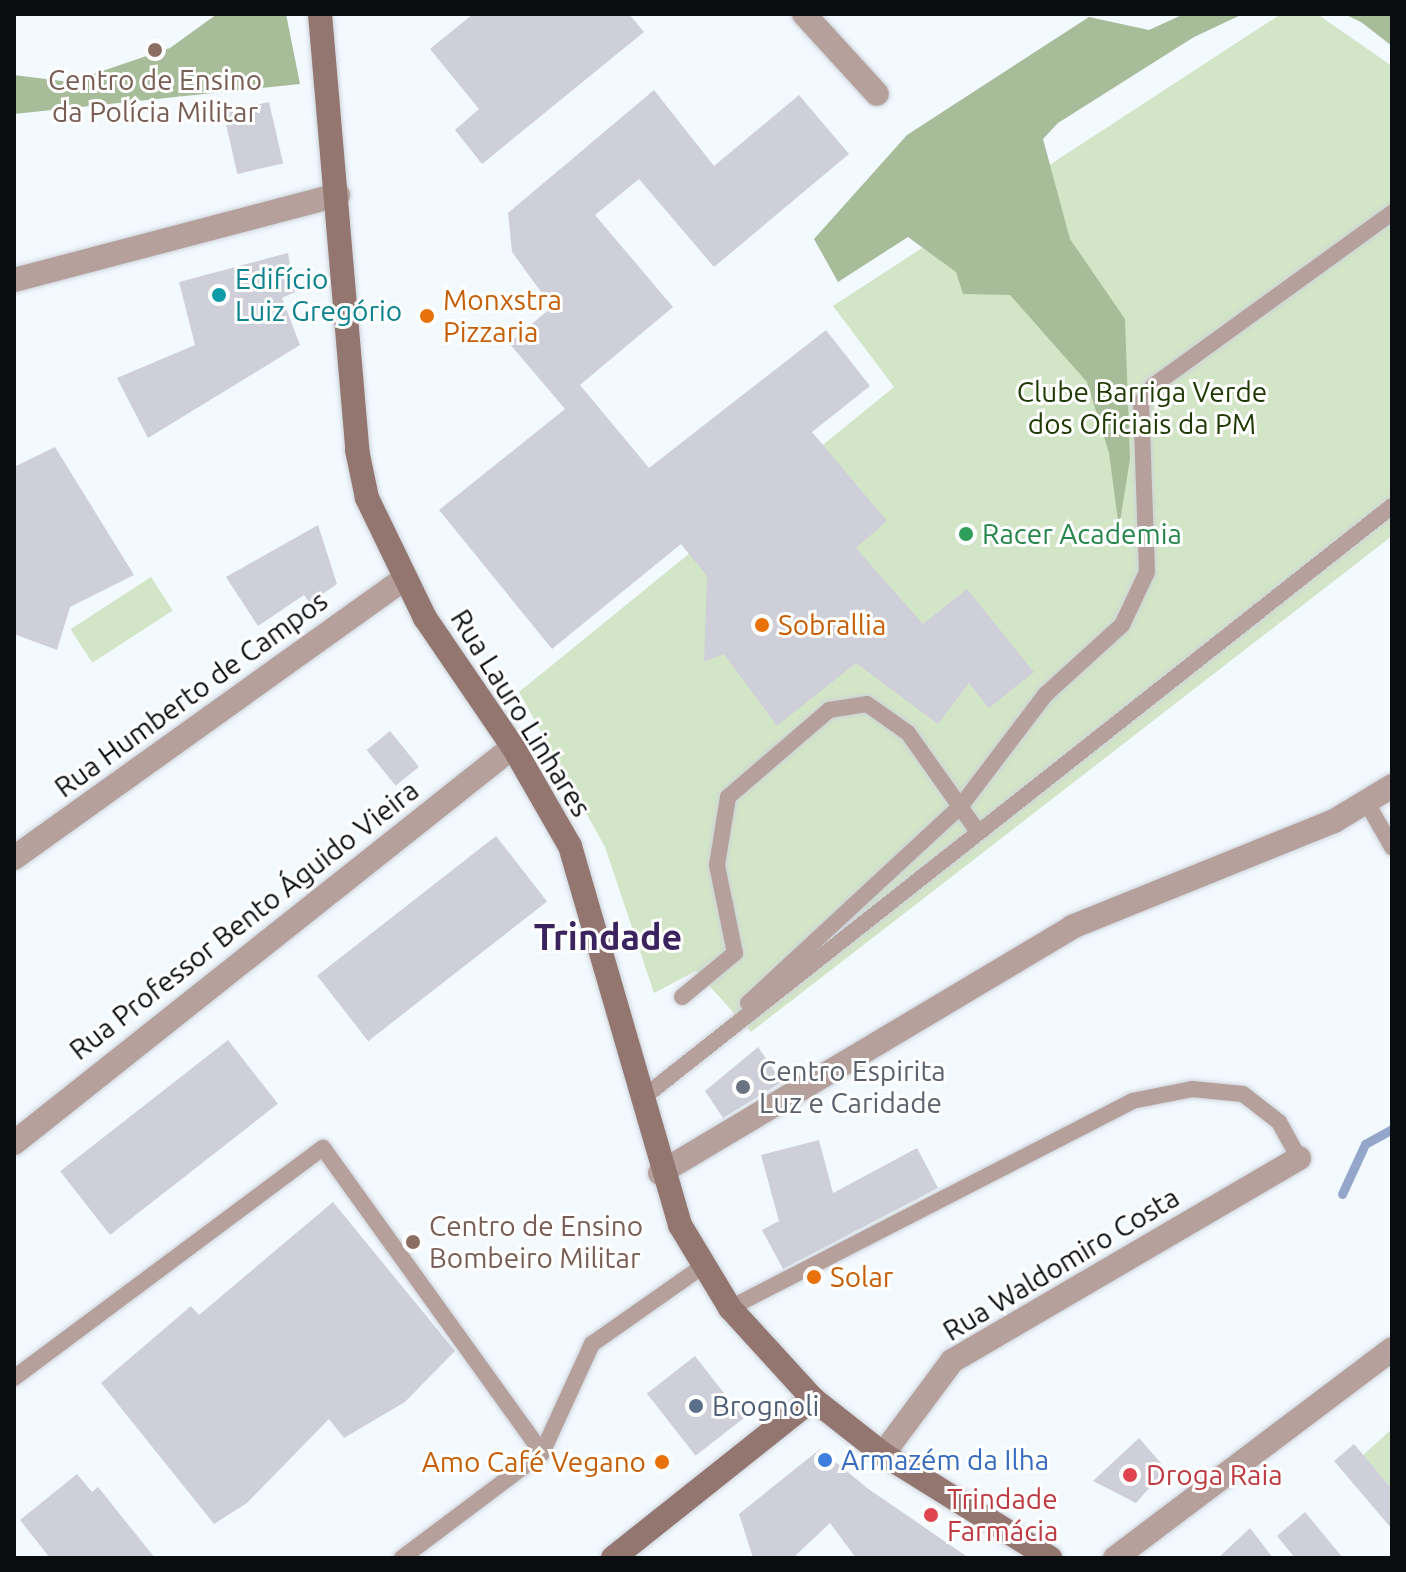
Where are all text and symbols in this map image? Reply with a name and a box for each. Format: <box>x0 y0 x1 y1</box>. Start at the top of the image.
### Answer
marker: Centro de Ensino da Polícia Militar <box>146 41 164 59</box>
place label: Centro de Ensino da Polícia Militar <box>48 63 262 129</box>
place label: Edifício Luiz Gregório <box>235 262 402 328</box>
place label: Monxstra Pizzaria <box>443 283 562 349</box>
marker: Edifício Luiz Gregório <box>210 286 228 304</box>
marker: Monxstra Pizzaria <box>418 307 436 325</box>
park label: Clube Barriga Verde dos Oficiais da PM <box>1017 375 1267 441</box>
place label: Racer Academia <box>982 517 1182 551</box>
marker: Racer Academia <box>957 525 975 543</box>
street label: Rua Humberto de Campos <box>48 584 334 804</box>
street label: Rua Lauro Linhares <box>444 603 598 823</box>
place label: Sobrallia <box>778 608 886 642</box>
marker: Sobrallia <box>753 616 771 634</box>
street label: Rua Professor Bento Águido Vieira <box>63 773 425 1067</box>
district label: Trindade <box>534 915 682 959</box>
place label: Centro Espirita Luz e Caridade <box>759 1054 946 1120</box>
marker: Centro Espirita Luz e Caridade <box>734 1078 752 1096</box>
street label: Rua Waldomiro Costa <box>937 1180 1185 1348</box>
place label: Centro de Ensino Bombeiro Militar <box>429 1209 643 1275</box>
marker: Centro de Ensino Bombeiro Militar <box>404 1233 422 1251</box>
place label: Solar <box>830 1260 893 1294</box>
marker: Solar <box>805 1268 823 1286</box>
place label: Brognoli <box>712 1389 819 1423</box>
marker: Brognoli <box>687 1397 705 1415</box>
place label: Armazém da Ilha <box>841 1443 1049 1477</box>
place label: Amo Café Vegano <box>422 1445 646 1479</box>
marker: Armazém da Ilha <box>816 1451 834 1469</box>
marker: Amo Café Vegano <box>653 1453 671 1471</box>
place label: Droga Raia <box>1146 1458 1283 1492</box>
marker: Droga Raia <box>1121 1466 1139 1484</box>
place label: Trindade Farmácia <box>947 1482 1058 1548</box>
marker: Trindade Farmácia <box>922 1506 940 1524</box>

